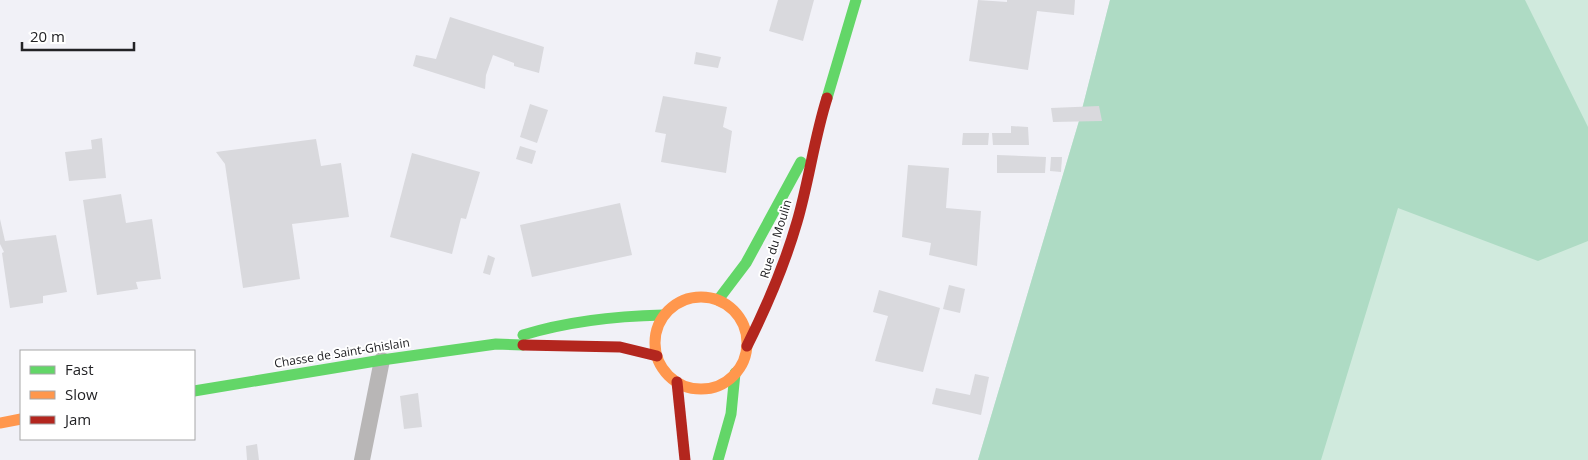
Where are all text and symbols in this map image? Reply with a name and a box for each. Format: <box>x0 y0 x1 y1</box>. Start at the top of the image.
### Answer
scale bar <box>22 20 135 52</box>
text: 20 m <box>30 26 65 46</box>
street label: Rue du Moulin <box>756 198 796 280</box>
street label: Chasse de Saint-Ghislain <box>273 333 411 372</box>
legend <box>20 350 195 440</box>
text: Fast <box>65 359 94 379</box>
text: Slow <box>65 384 98 404</box>
text: Jam <box>63 409 91 429</box>

